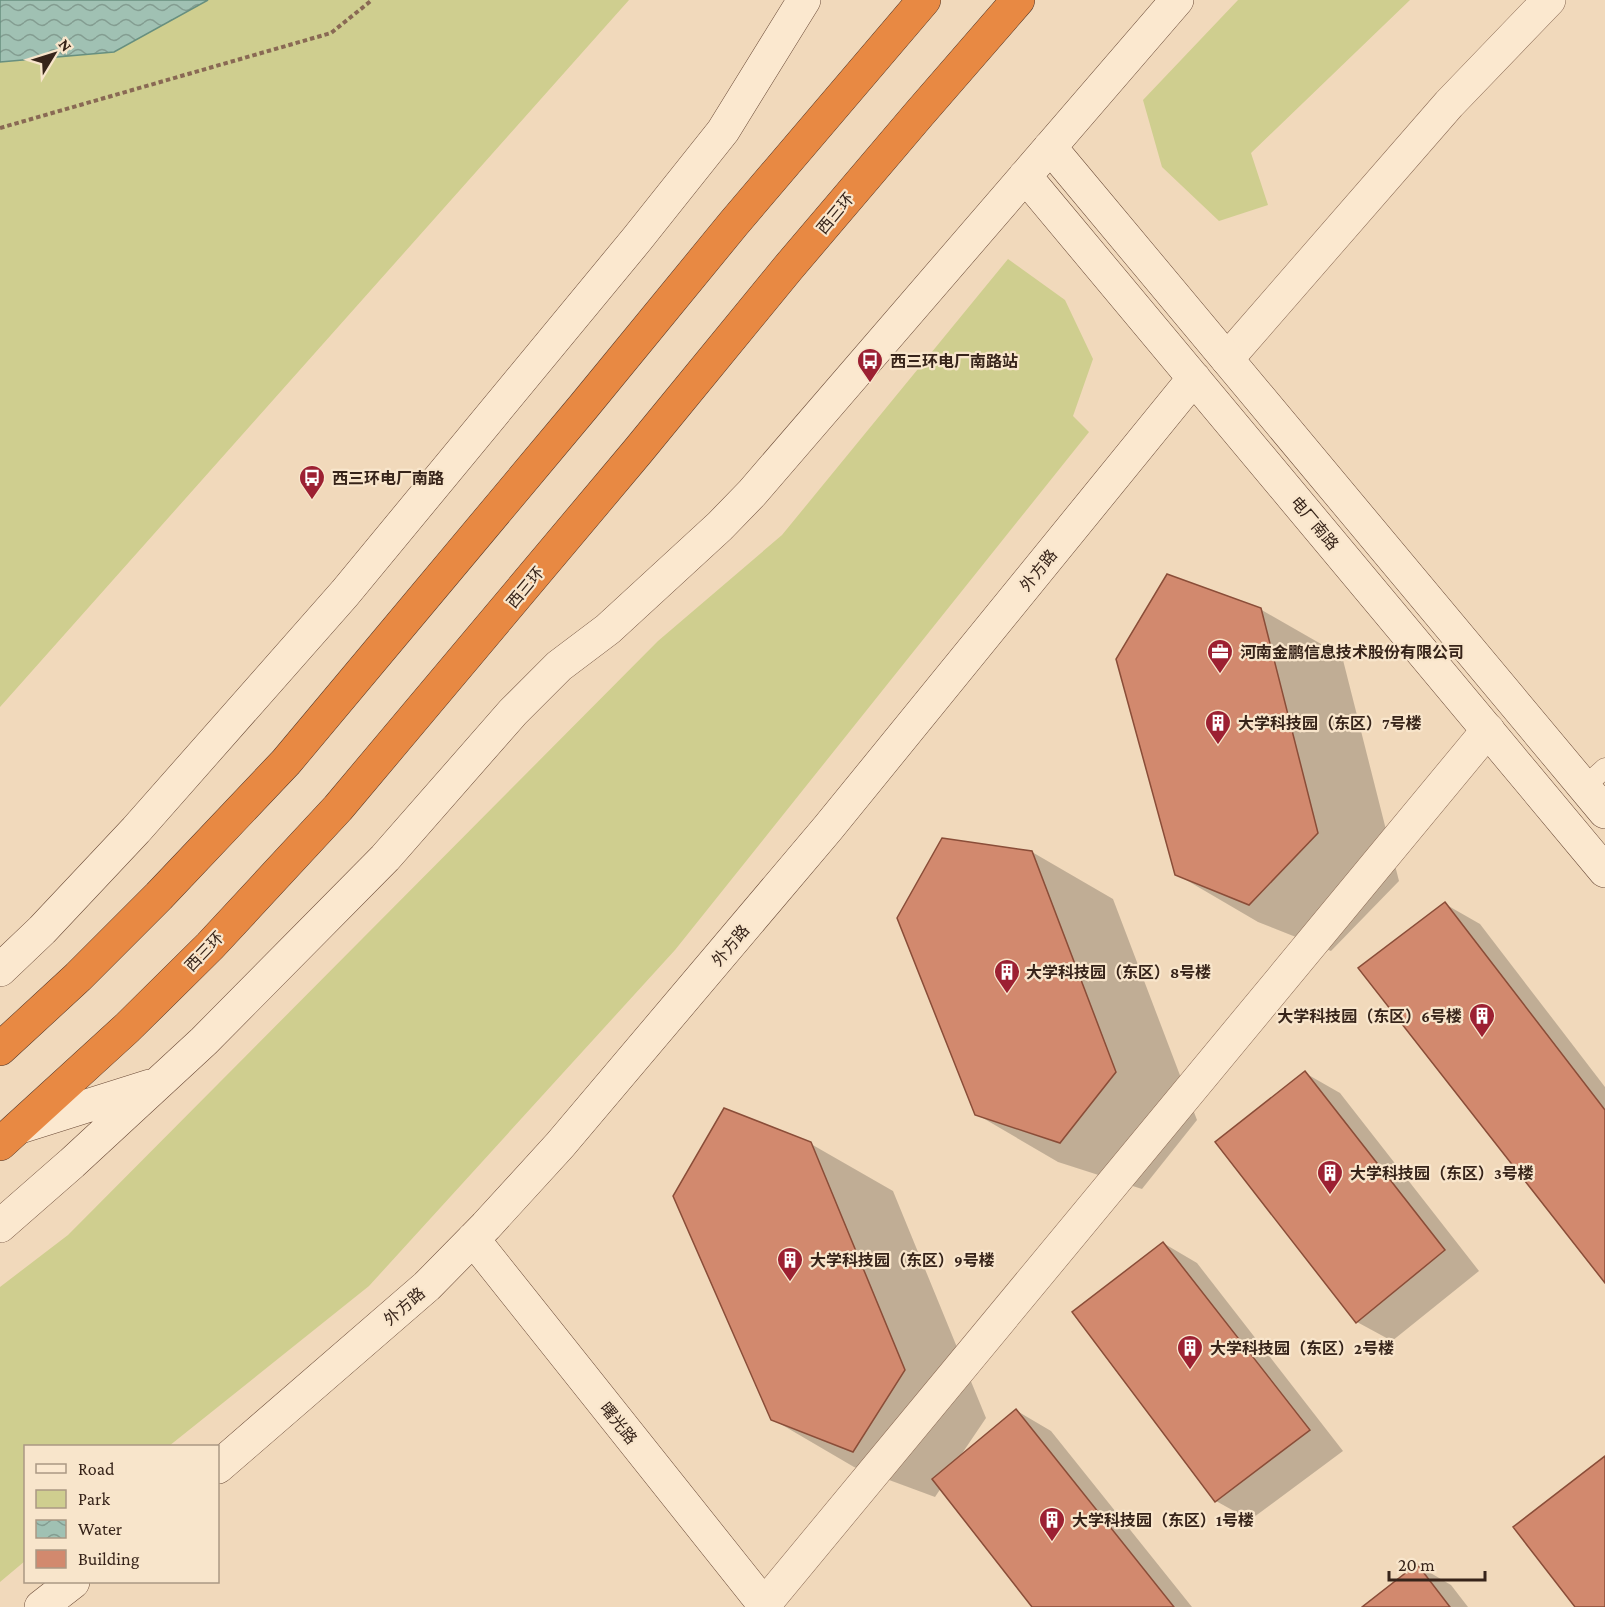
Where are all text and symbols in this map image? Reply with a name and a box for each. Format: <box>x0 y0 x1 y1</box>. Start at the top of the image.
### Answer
north arrow <box>24 24 84 84</box>
text: N <box>55 36 76 55</box>
street label: 西三环 <box>813 189 857 237</box>
bus stop icon: 西三环电厂南路站 <box>855 346 885 384</box>
place label: 西三环电厂南路站 <box>890 353 1018 370</box>
bus stop icon: 西三环电厂南路 <box>297 463 327 501</box>
place label: 西三环电厂南路 <box>332 470 444 487</box>
street label: 电厂南路 <box>1288 493 1342 553</box>
street label: 外方路 <box>1017 546 1060 594</box>
street label: 西三环 <box>503 563 547 611</box>
office icon: 河南金鹏信息技术股份有限公司 <box>1205 637 1235 675</box>
place label: 河南金鹏信息技术股份有限公司 <box>1240 644 1464 661</box>
building icon: 大学科技园（东区）7号楼 <box>1203 708 1233 746</box>
place label: 大学科技园（东区）7号楼 <box>1238 715 1422 732</box>
street label: 外方路 <box>708 921 752 969</box>
street label: 西三环 <box>182 928 227 975</box>
building icon: 大学科技园（东区）8号楼 <box>992 957 1022 995</box>
place label: 大学科技园（东区）8号楼 <box>1026 964 1211 981</box>
building icon: 大学科技园（东区）6号楼 <box>1467 1001 1497 1039</box>
place label: 大学科技园（东区）6号楼 <box>1277 1008 1462 1025</box>
building icon: 大学科技园（东区）3号楼 <box>1315 1158 1345 1196</box>
place label: 大学科技园（东区）3号楼 <box>1350 1165 1534 1182</box>
building icon: 大学科技园（东区）9号楼 <box>775 1245 805 1283</box>
place label: 大学科技园（东区）9号楼 <box>810 1252 995 1269</box>
street label: 外方路 <box>381 1284 428 1329</box>
building icon: 大学科技园（东区）2号楼 <box>1175 1333 1205 1371</box>
place label: 大学科技园（东区）2号楼 <box>1210 1340 1394 1357</box>
street label: 曙光路 <box>597 1399 640 1447</box>
legend <box>24 1445 219 1583</box>
text: Road <box>78 1459 115 1479</box>
text: Park <box>78 1489 110 1509</box>
building icon: 大学科技园（东区）1号楼 <box>1037 1505 1067 1543</box>
place label: 大学科技园（东区）1号楼 <box>1072 1512 1254 1529</box>
text: Water <box>78 1519 123 1539</box>
scale bar <box>1389 1544 1485 1582</box>
text: Building <box>78 1549 140 1569</box>
text: 20 m <box>1398 1555 1435 1575</box>

